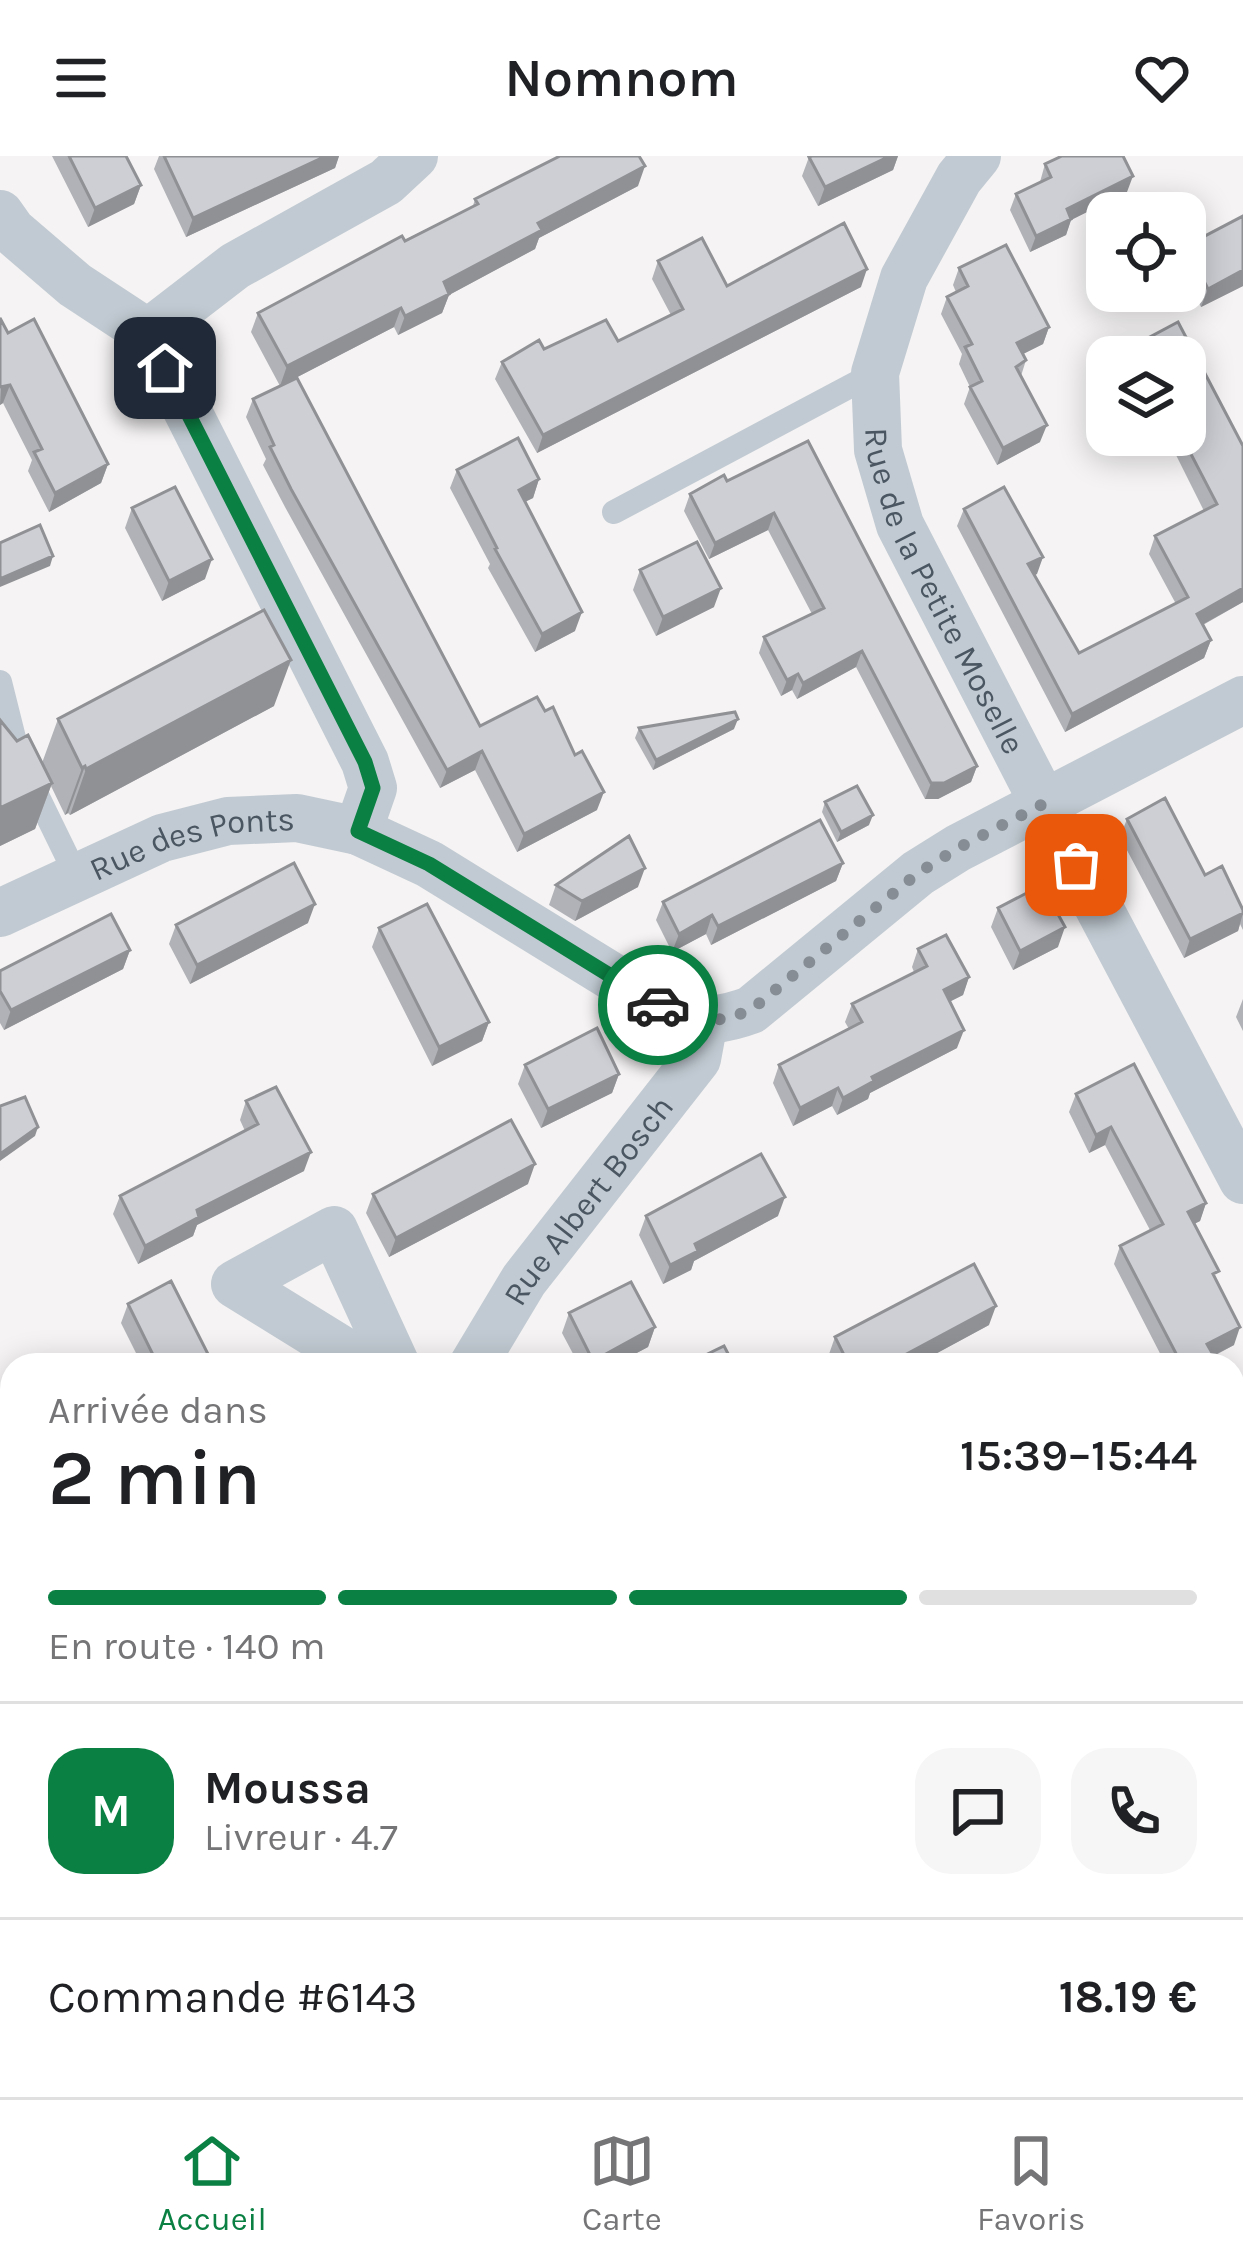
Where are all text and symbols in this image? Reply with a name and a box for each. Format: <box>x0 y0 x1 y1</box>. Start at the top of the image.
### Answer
icon: menu <box>48 45 114 111</box>
icon: heart <box>1129 45 1195 111</box>
text: Nomnom <box>504 46 739 110</box>
map controls <box>1086 192 1206 456</box>
button: locate <box>1086 192 1206 312</box>
pin <box>114 317 216 419</box>
icon: home <box>132 335 198 401</box>
button: layers <box>1086 336 1206 456</box>
street label: Rue de la Petite Moselle <box>857 427 1033 760</box>
street label: Rue des Ponts <box>84 800 295 889</box>
pin <box>1025 814 1127 916</box>
icon: bag <box>1043 832 1109 898</box>
courier <box>598 945 718 1065</box>
icon: car <box>625 972 691 1038</box>
street label: Rue Albert Bosch <box>495 1088 681 1312</box>
text: Arrivée dans <box>48 1387 268 1433</box>
text: 15:39–15:44 <box>960 1429 1197 1481</box>
text: 2 min <box>48 1432 261 1524</box>
text: En route · 140 m <box>48 1623 326 1669</box>
button: chat <box>915 1748 1041 1874</box>
button: phone <box>1071 1748 1197 1874</box>
text: Moussa <box>204 1762 371 1814</box>
text: M <box>91 1785 131 1837</box>
text: Livreur · 4.7 <box>204 1814 398 1860</box>
text: Commande #6143 <box>48 1971 417 2023</box>
text: 18.19 € <box>1059 1971 1197 2023</box>
tab: Accueil <box>158 2128 267 2238</box>
tab: Carte <box>582 2128 662 2238</box>
tab: Favoris <box>977 2128 1085 2238</box>

